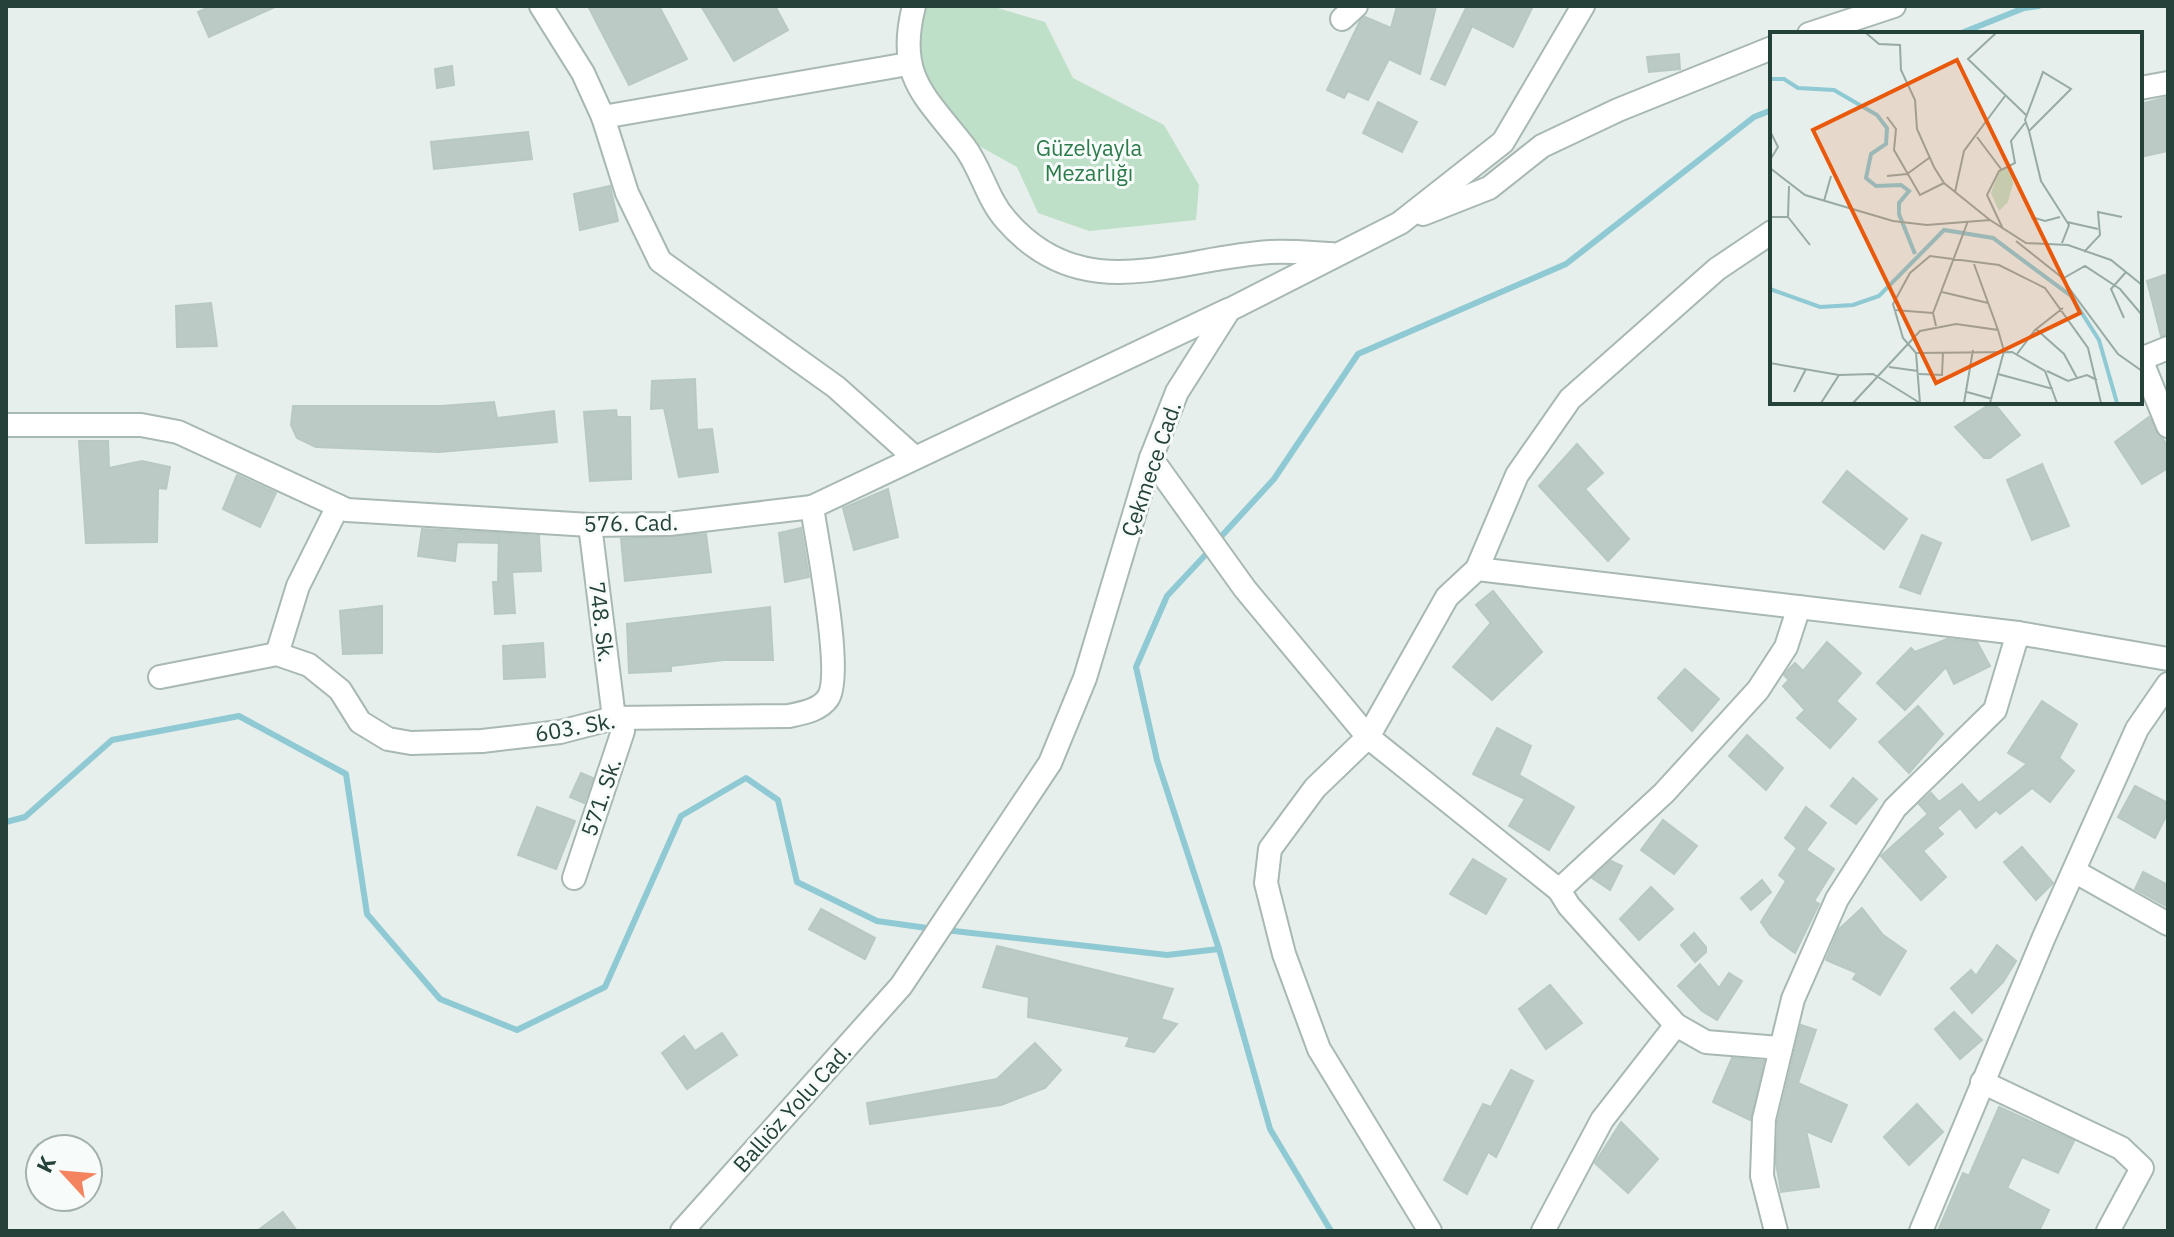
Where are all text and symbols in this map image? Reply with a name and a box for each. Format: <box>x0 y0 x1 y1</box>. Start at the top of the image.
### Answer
inset map <box>1770 32 2142 404</box>
park label: Güzelyayla Mezarlığı <box>1036 133 1143 187</box>
street label: Çekmece Cad. <box>1114 397 1187 540</box>
street label: 576. Cad. <box>583 507 679 538</box>
street label: 748. Sk. <box>583 580 622 664</box>
street label: 603. Sk. <box>532 705 617 748</box>
street label: 571. Sk. <box>574 754 627 840</box>
street label: Ballıöz Yolu Cad. <box>726 1037 857 1178</box>
north arrow <box>24 1133 104 1213</box>
text: K <box>29 1150 62 1177</box>

